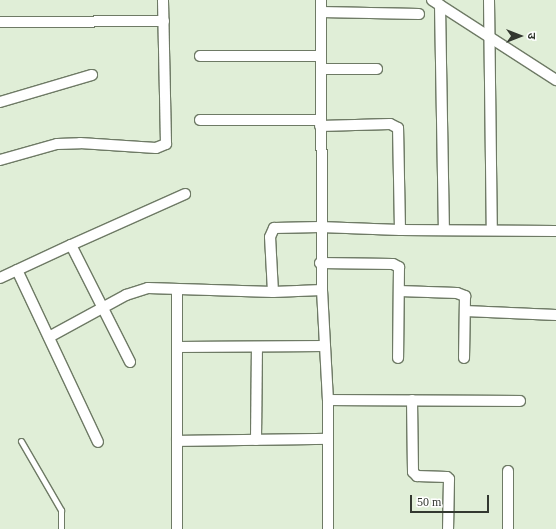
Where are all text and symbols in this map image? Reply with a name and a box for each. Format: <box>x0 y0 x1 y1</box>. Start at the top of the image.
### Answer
north arrow <box>500 16 540 56</box>
text: उ <box>526 33 538 39</box>
scale bar <box>412 487 491 513</box>
text: 50 m <box>417 495 441 509</box>

